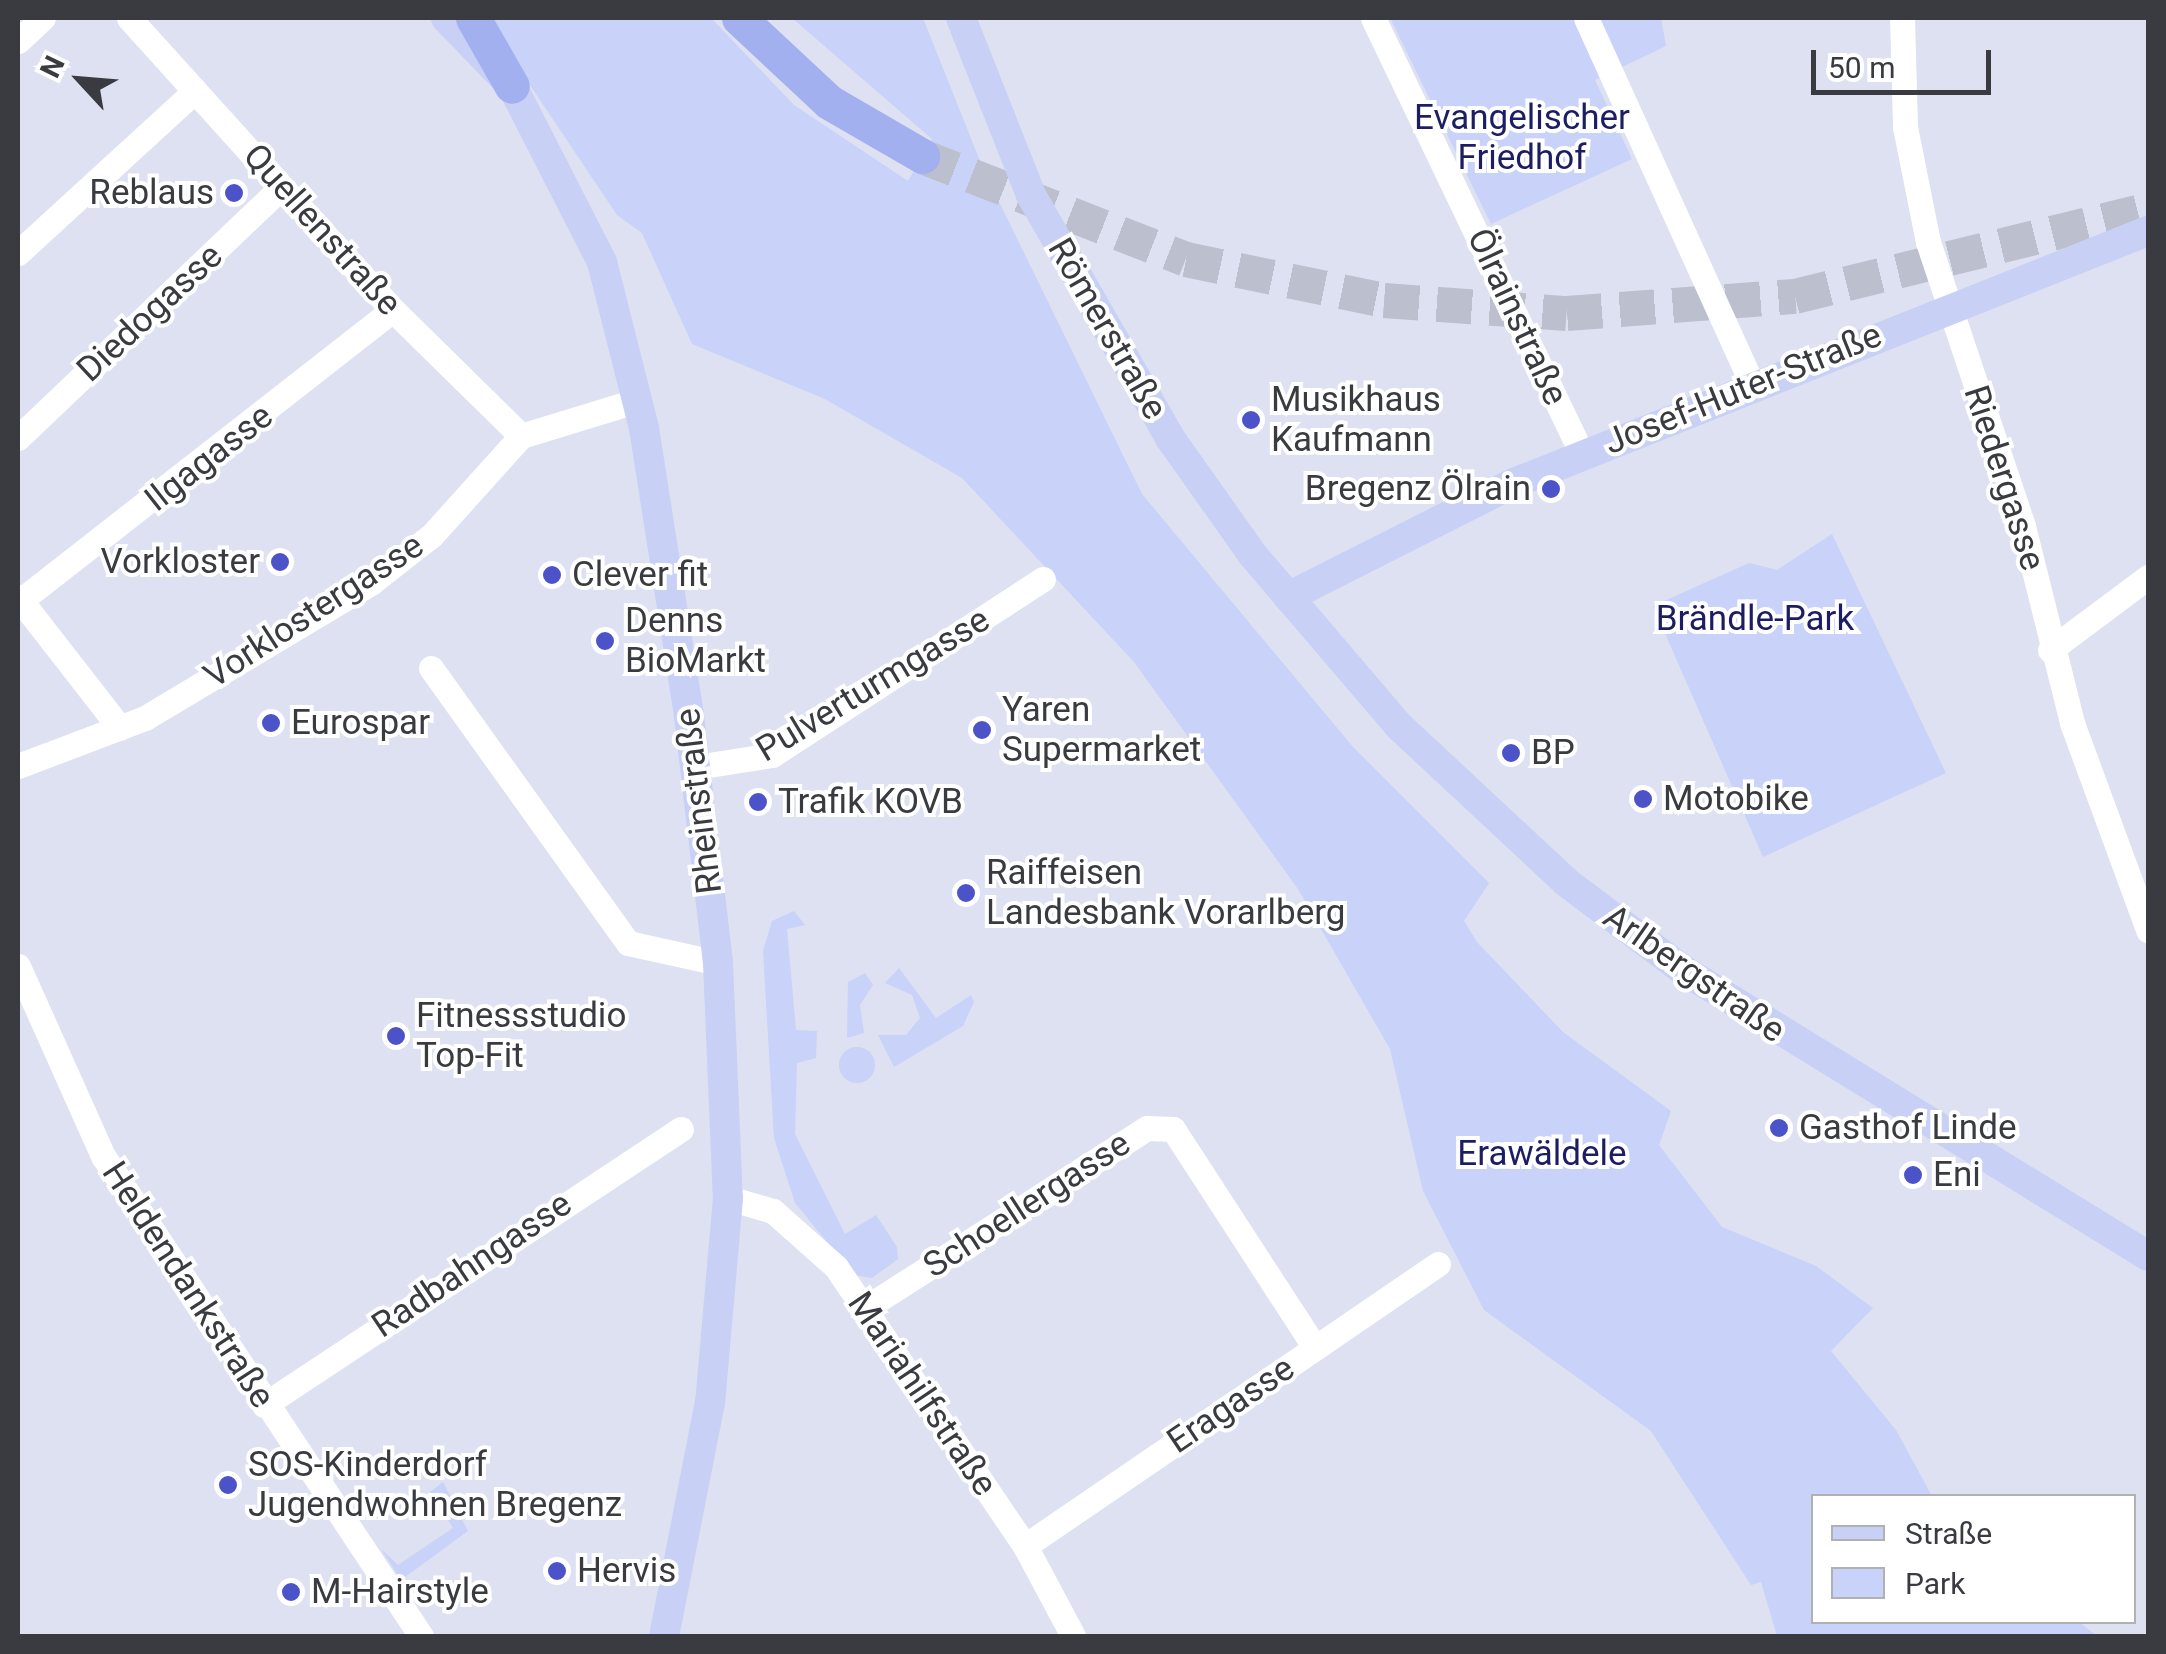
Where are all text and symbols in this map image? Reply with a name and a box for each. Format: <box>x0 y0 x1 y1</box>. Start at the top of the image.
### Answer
north arrow <box>30 30 130 130</box>
scale bar <box>1816 30 1996 92</box>
text: 50 m <box>1828 50 1895 85</box>
text: N <box>33 51 72 83</box>
park label: Evangelischer Friedhof <box>1414 97 1630 179</box>
street label: Quellenstraße <box>234 136 410 324</box>
place label: Reblaus <box>89 172 214 214</box>
marker: Reblaus <box>223 182 245 204</box>
street label: Ölrainstraße <box>1458 222 1576 412</box>
street label: Römerstraße <box>1038 231 1176 427</box>
street label: Diedogasse <box>69 235 231 391</box>
street label: Josef-Huter-Straße <box>1598 314 1888 464</box>
place label: Musikhaus Kaufmann <box>1271 379 1441 461</box>
street label: Riedergasse <box>1954 380 2054 576</box>
street label: Ilgagasse <box>137 395 281 521</box>
marker: Musikhaus Kaufmann <box>1240 409 1262 431</box>
place label: Bregenz Ölrain <box>1305 468 1531 510</box>
marker: Bregenz Ölrain <box>1540 478 1562 500</box>
street label: Vorklostergasse <box>197 525 431 697</box>
place label: Vorkloster <box>101 541 260 583</box>
marker: Vorkloster <box>269 551 291 573</box>
place label: Clever fit <box>572 554 708 596</box>
marker: Clever fit <box>541 564 563 586</box>
park label: Brändle-Park <box>1656 598 1854 640</box>
street label: Pulverturmgasse <box>749 599 997 771</box>
place label: Denns BioMarkt <box>625 600 766 682</box>
marker: Denns BioMarkt <box>594 630 616 652</box>
place label: Yaren Supermarket <box>1002 689 1201 771</box>
place label: Eurospar <box>291 702 430 744</box>
street label: Rheinstraße <box>667 706 731 896</box>
marker: Eurospar <box>260 712 282 734</box>
marker: Yaren Supermarket <box>971 719 993 741</box>
place label: BP <box>1531 732 1575 774</box>
marker: BP <box>1500 742 1522 764</box>
place label: Motobike <box>1663 778 1809 820</box>
place label: Trafik KOVB <box>778 781 963 823</box>
marker: Motobike <box>1632 788 1654 810</box>
marker: Trafik KOVB <box>747 791 769 813</box>
place label: Raiffeisen Landesbank Vorarlberg <box>986 852 1345 934</box>
marker: Raiffeisen Landesbank Vorarlberg <box>955 882 977 904</box>
street label: Arlbergstraße <box>1595 896 1793 1052</box>
place label: Fitnessstudio Top-Fit <box>416 995 626 1077</box>
marker: Fitnessstudio Top-Fit <box>385 1025 407 1047</box>
place label: Gasthof Linde <box>1799 1107 2016 1149</box>
marker: Gasthof Linde <box>1768 1117 1790 1139</box>
street label: Schoellergasse <box>916 1123 1138 1287</box>
park label: Erawäldele <box>1457 1133 1627 1175</box>
street label: Heldendankstraße <box>93 1154 283 1416</box>
place label: Eni <box>1933 1154 1981 1196</box>
marker: Eni <box>1902 1164 1924 1186</box>
street label: Radbahngasse <box>364 1183 580 1347</box>
street label: Mariahilfstraße <box>838 1284 1006 1504</box>
street label: Eragasse <box>1160 1347 1302 1463</box>
place label: SOS-Kinderdorf Jugendwohnen Bregenz <box>248 1444 622 1526</box>
marker: SOS-Kinderdorf Jugendwohnen Bregenz <box>217 1474 239 1496</box>
legend <box>1811 1494 2136 1624</box>
text: Straße <box>1905 1516 1992 1551</box>
place label: Hervis <box>577 1550 676 1592</box>
marker: Hervis <box>546 1560 568 1582</box>
text: Park <box>1905 1566 1965 1601</box>
place label: M-Hairstyle <box>311 1571 489 1613</box>
marker: M-Hairstyle <box>280 1581 302 1603</box>

